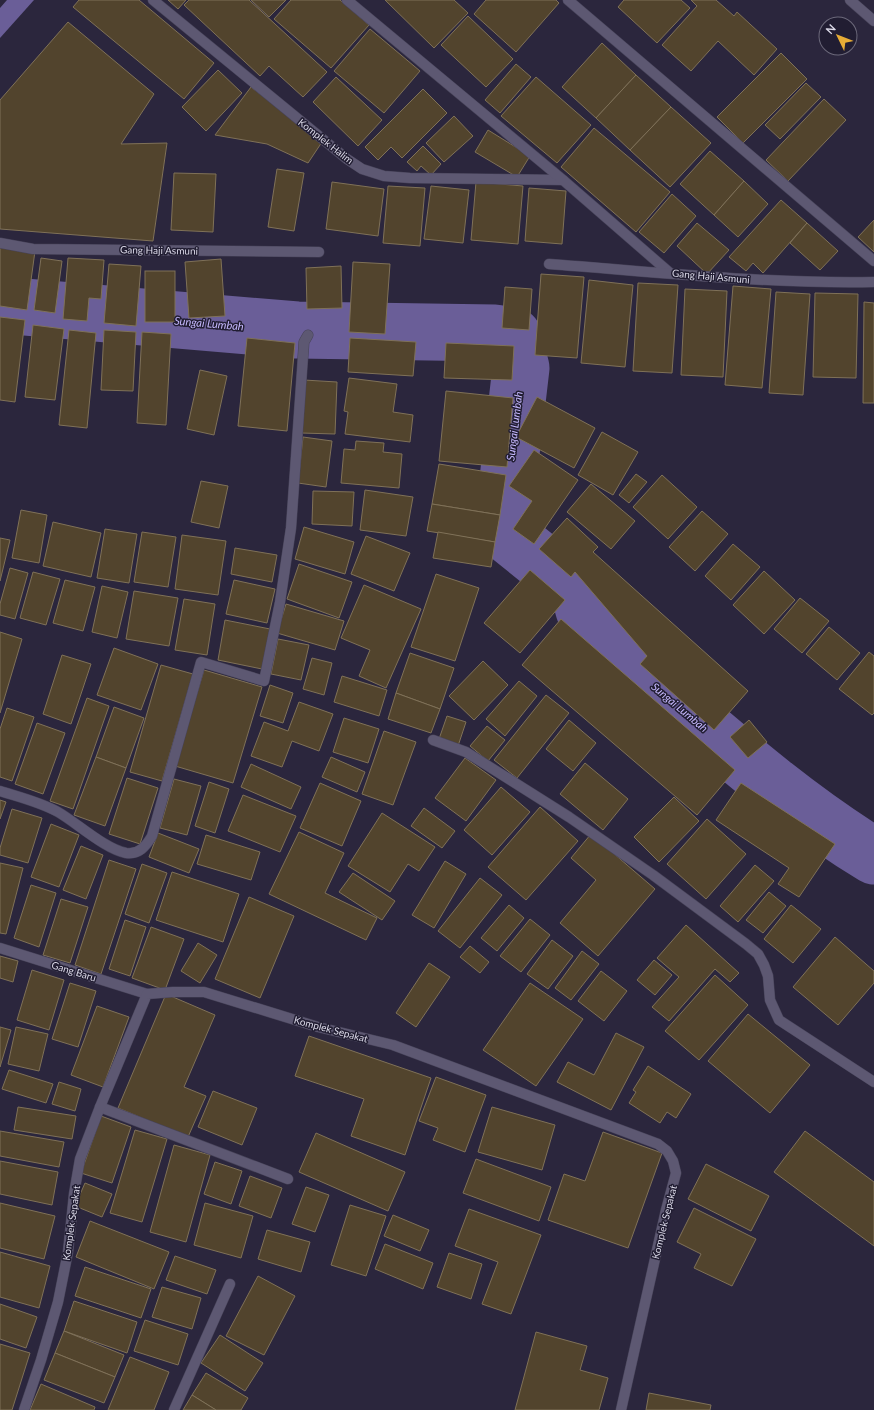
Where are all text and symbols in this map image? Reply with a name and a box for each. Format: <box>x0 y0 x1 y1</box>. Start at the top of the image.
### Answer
north arrow <box>818 16 858 56</box>
text: N <box>823 21 838 36</box>
street label: Komplek Halim <box>296 116 356 166</box>
street label: Gang Haji Asmuni <box>120 243 198 257</box>
street label: Gang Haji Asmuni <box>672 267 750 285</box>
water label: Sungai Lumbah <box>174 313 244 333</box>
water label: Sungai Lumbah <box>503 390 525 461</box>
water label: Sungai Lumbah <box>649 680 711 734</box>
street label: Gang Baru <box>50 959 98 983</box>
street label: Komplek Sepakat <box>293 1013 370 1045</box>
street label: Komplek Sepakat <box>649 1183 679 1260</box>
street label: Komplek Sepakat <box>60 1184 82 1261</box>

